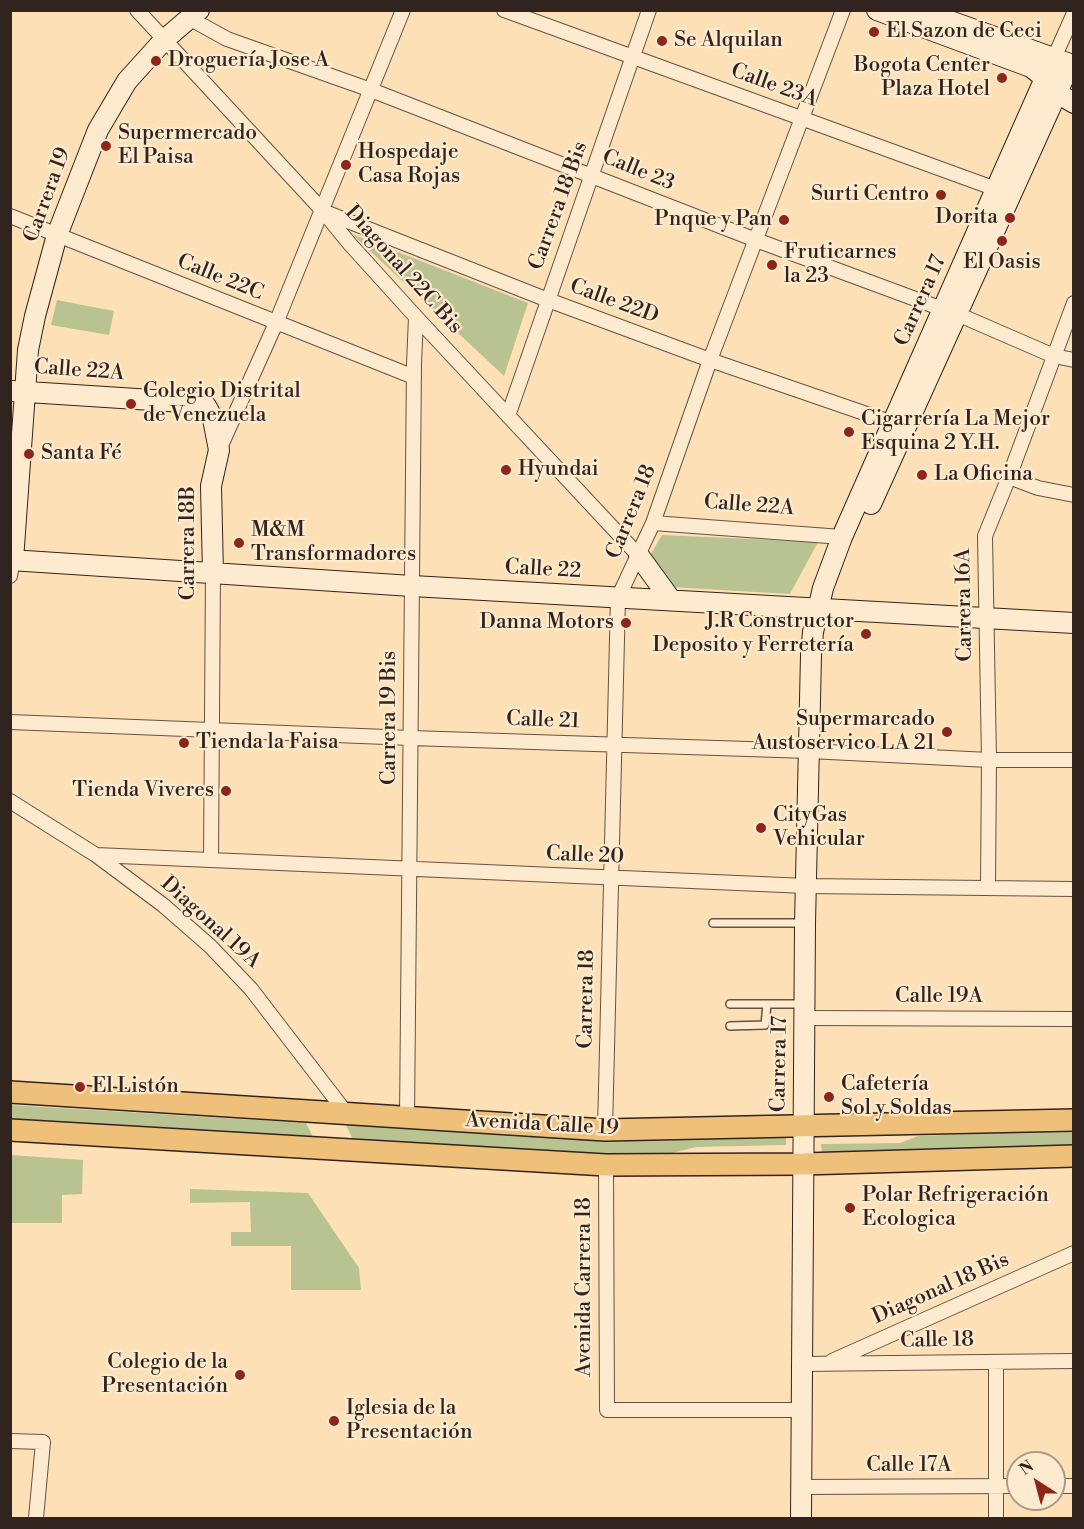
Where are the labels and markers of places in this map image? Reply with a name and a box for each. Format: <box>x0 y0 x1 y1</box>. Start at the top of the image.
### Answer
place label: El Sazon de Ceci <box>886 19 1042 45</box>
marker: El Sazon de Ceci <box>867 25 881 39</box>
place label: Se Alquilan <box>674 28 783 54</box>
marker: Se Alquilan <box>655 34 669 48</box>
place label: Droguería Jose A <box>168 48 329 74</box>
place label: Bogota Center Plaza Hotel <box>854 53 990 103</box>
marker: Droguería Jose A <box>149 54 163 68</box>
marker: Bogota Center Plaza Hotel <box>995 71 1009 85</box>
place label: Supermercado El Paisa <box>118 121 257 171</box>
marker: Supermercado El Paisa <box>99 139 113 153</box>
place label: Hospedaje Casa Rojas <box>358 140 460 190</box>
marker: Hospedaje Casa Rojas <box>339 158 353 172</box>
place label: Surti Centro <box>811 182 929 208</box>
marker: Surti Centro <box>934 188 948 202</box>
place label: Dorita <box>935 205 998 231</box>
place label: Pnque y Pan <box>654 207 772 233</box>
marker: Dorita <box>1003 211 1017 225</box>
marker: Pnque y Pan <box>777 213 791 227</box>
marker: El Oasis <box>995 234 1009 248</box>
place label: Fruticarnes la 23 <box>784 240 897 290</box>
place label: El Oasis <box>963 250 1041 276</box>
marker: Fruticarnes la 23 <box>765 258 779 272</box>
place label: Colegio Distrital de Venezuela <box>143 379 301 429</box>
marker: Colegio Distrital de Venezuela <box>124 397 138 411</box>
place label: Cigarrería La Mejor Esquina 2 Y.H. <box>861 407 1050 457</box>
marker: Cigarrería La Mejor Esquina 2 Y.H. <box>842 425 856 439</box>
place label: Santa Fé <box>41 441 122 467</box>
marker: Santa Fé <box>22 447 36 461</box>
place label: Hyundai <box>518 457 599 483</box>
place label: La Oficina <box>934 462 1033 488</box>
marker: Hyundai <box>499 463 513 477</box>
marker: La Oficina <box>915 468 929 482</box>
place label: M&M Transformadores <box>251 518 416 568</box>
marker: M&M Transformadores <box>232 536 246 550</box>
place label: J.R Constructor Deposito y Ferretería <box>653 609 854 659</box>
place label: Danna Motors <box>480 610 614 636</box>
marker: Danna Motors <box>619 616 633 630</box>
marker: J.R Constructor Deposito y Ferretería <box>859 627 873 641</box>
place label: Supermarcado Austoservico LA 21 <box>752 707 935 757</box>
marker: Supermarcado Austoservico LA 21 <box>940 725 954 739</box>
place label: Tienda la Faisa <box>196 730 339 756</box>
marker: Tienda la Faisa <box>177 736 191 750</box>
place label: Tienda Viveres <box>72 778 214 804</box>
marker: Tienda Viveres <box>219 784 233 798</box>
place label: CityGas Vehicular <box>773 803 865 853</box>
marker: CityGas Vehicular <box>754 821 768 835</box>
place label: Cafetería Sol y Soldas <box>841 1072 952 1122</box>
place label: El Listón <box>92 1074 179 1100</box>
marker: El Listón <box>73 1080 87 1094</box>
marker: Cafetería Sol y Soldas <box>822 1090 836 1104</box>
place label: Polar Refrigeración Ecologica <box>862 1183 1049 1233</box>
marker: Polar Refrigeración Ecologica <box>843 1201 857 1215</box>
place label: Colegio de la Presentación <box>102 1350 228 1400</box>
marker: Colegio de la Presentación <box>233 1368 247 1382</box>
place label: Iglesia de la Presentación <box>346 1396 472 1446</box>
marker: Iglesia de la Presentación <box>327 1414 341 1428</box>

